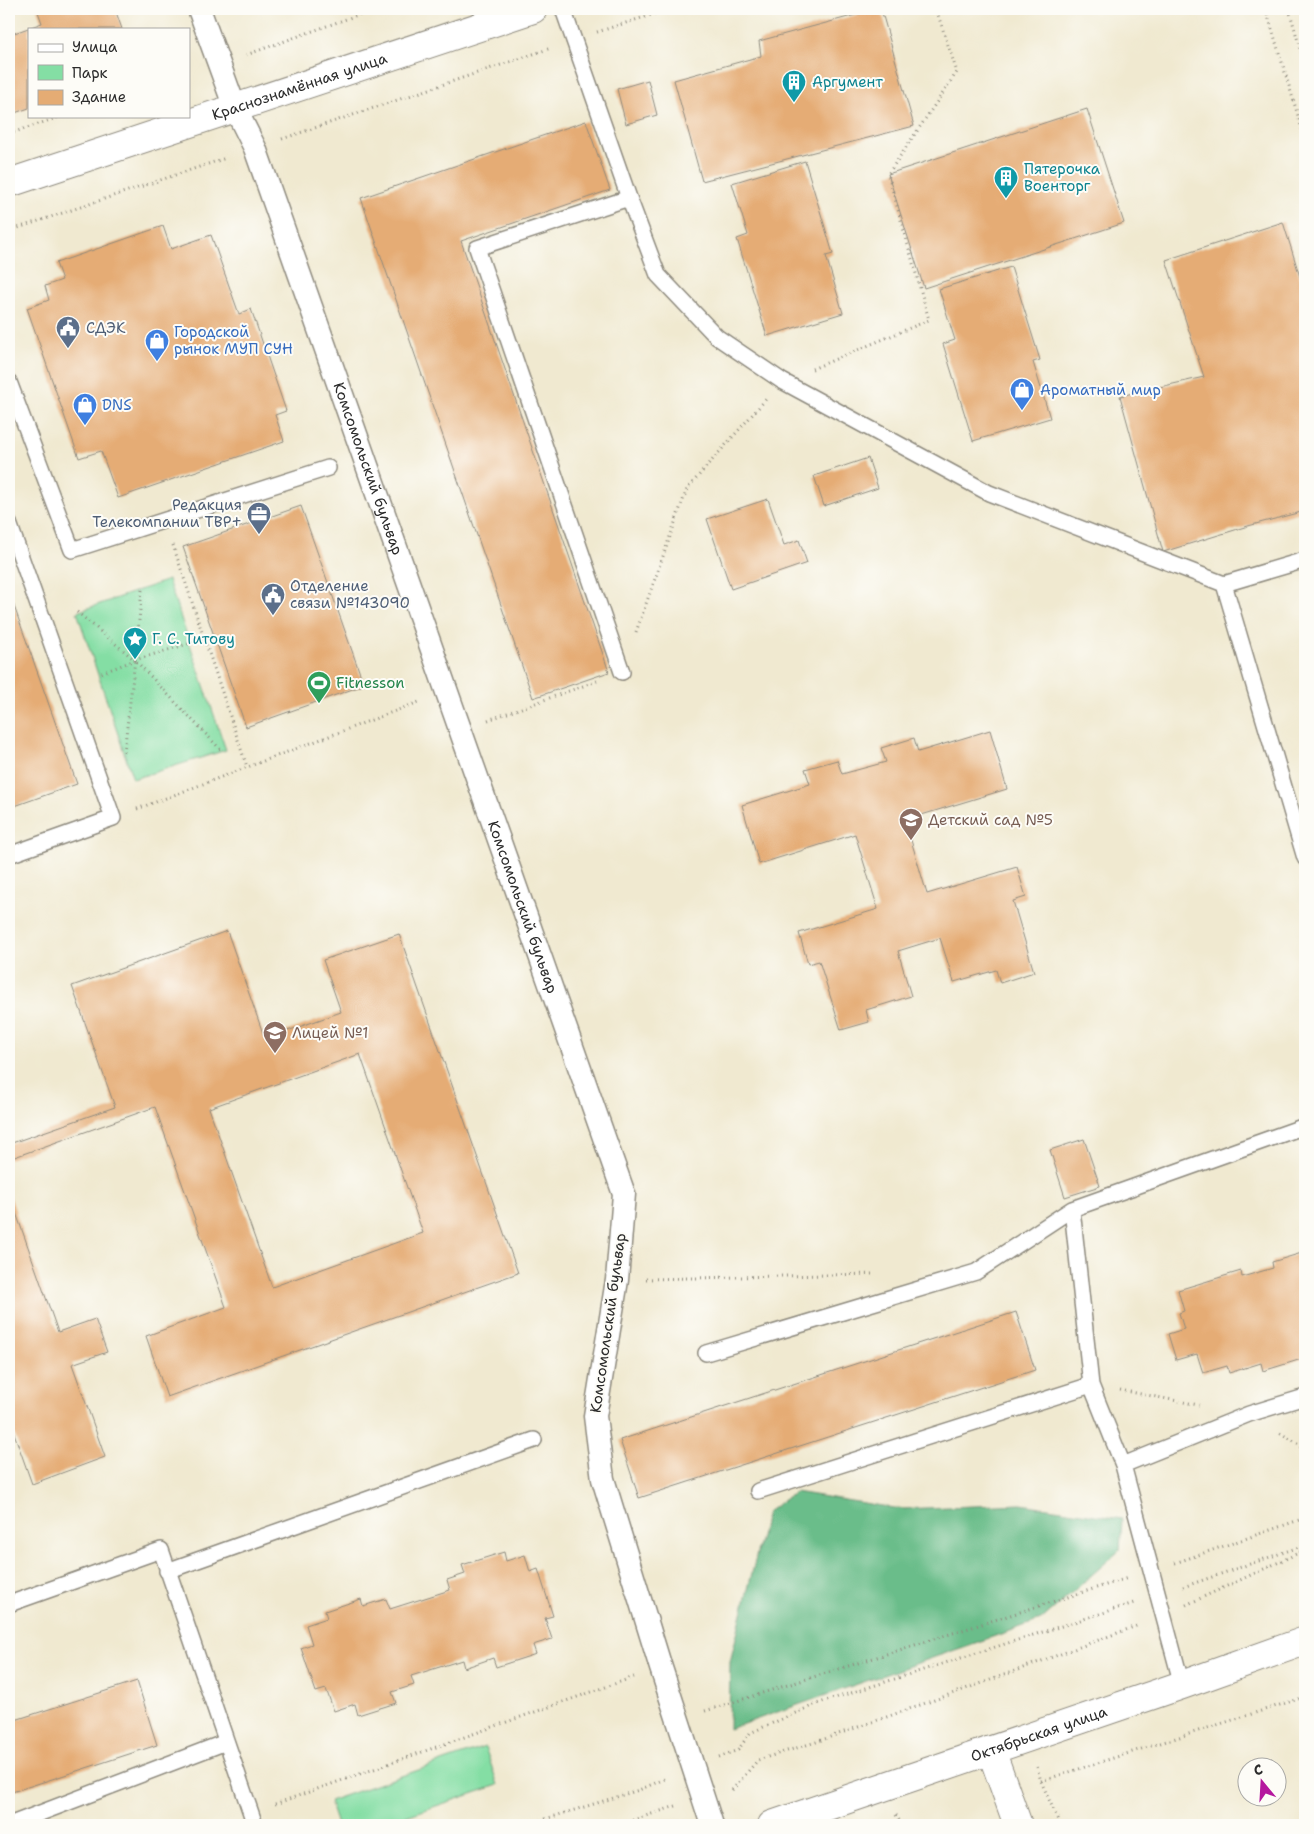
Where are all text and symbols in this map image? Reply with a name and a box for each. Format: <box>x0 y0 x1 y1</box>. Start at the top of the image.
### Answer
legend <box>28 28 190 118</box>
text: Улица <box>72 37 118 57</box>
street label: Краснознамённая улица <box>209 48 390 125</box>
text: Парк <box>72 63 108 83</box>
building icon: Аргумент <box>781 69 807 103</box>
place label: Аргумент <box>812 72 883 92</box>
text: Здание <box>72 87 126 107</box>
place label: Пятерочка Военторг <box>1024 159 1101 196</box>
building icon: Пятерочка Военторг <box>993 165 1019 199</box>
public building icon: СДЭК <box>55 315 81 349</box>
place label: СДЭК <box>86 318 126 338</box>
place label: Городской рынок МУП СУН <box>174 322 293 359</box>
shop icon: Городской рынок МУП СУН <box>144 328 170 362</box>
shop icon: Ароматный мир <box>1009 377 1035 411</box>
street label: Комсомольский бульвар <box>328 380 408 558</box>
place label: Ароматный мир <box>1040 380 1161 400</box>
shop icon: DNS <box>72 392 98 426</box>
place label: DNS <box>102 395 132 415</box>
place label: Редакция Телекомпании ТВР+ <box>92 495 242 532</box>
office icon: Редакция Телекомпании ТВР+ <box>246 501 272 535</box>
place label: Отделение связи №143090 <box>290 576 410 613</box>
public building icon: Отделение связи №143090 <box>260 582 286 616</box>
place icon: Г. С. Титову <box>122 626 148 660</box>
place label: Г. С. Титову <box>152 629 235 649</box>
sports icon: Fitnesson <box>306 670 332 704</box>
place label: Fitnesson <box>336 673 405 693</box>
school or university icon: Детский сад №5 <box>898 807 924 841</box>
place label: Детский сад №5 <box>928 810 1053 830</box>
street label: Комсомольский бульвар <box>483 818 562 996</box>
school or university icon: Лицей №1 <box>262 1020 288 1054</box>
place label: Лицей №1 <box>292 1023 368 1043</box>
street label: Комсомольский бульвар <box>585 1232 631 1414</box>
street label: Октябрьская улица <box>968 1701 1110 1766</box>
north arrow <box>1236 1756 1286 1806</box>
text: С <box>1251 1760 1265 1780</box>

